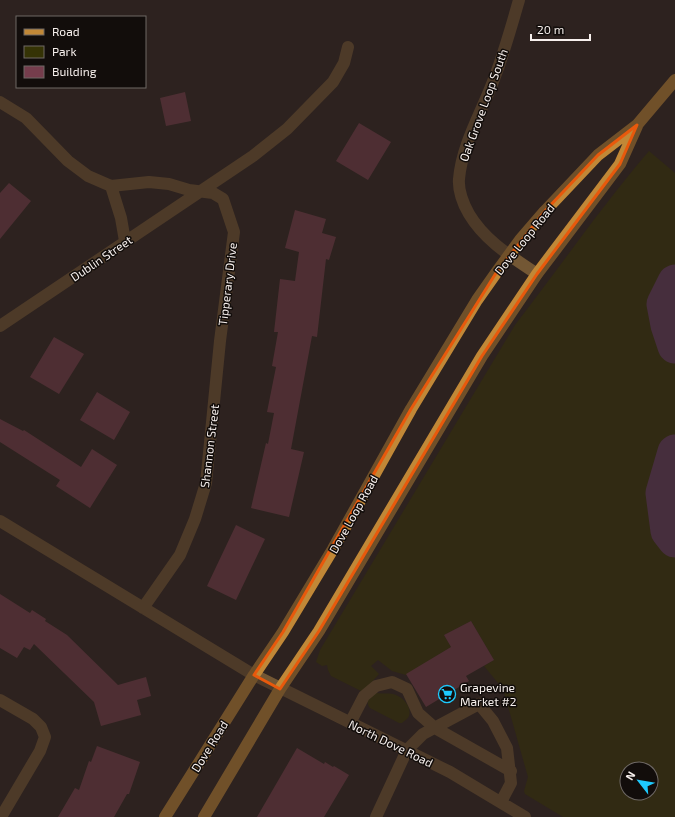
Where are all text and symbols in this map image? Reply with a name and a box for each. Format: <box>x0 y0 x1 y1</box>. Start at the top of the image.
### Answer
legend <box>16 16 146 88</box>
scale bar <box>531 16 590 42</box>
text: 20 m <box>537 22 564 36</box>
text: Road <box>52 24 80 38</box>
text: Park <box>52 44 77 58</box>
street label: Oak Grove Loop South <box>456 47 510 163</box>
text: Building <box>52 64 97 78</box>
street label: Dove Loop Road <box>491 201 557 277</box>
street label: Dublin Street <box>68 232 135 284</box>
street label: Tipperary Drive <box>215 242 239 326</box>
street label: Shannon Street <box>197 403 221 489</box>
street label: Dove Loop Road <box>326 472 380 556</box>
place label: Grapevine Market #2 <box>460 680 517 708</box>
supermarket icon: Grapevine Market #2 <box>437 684 457 704</box>
street label: North Dove Road <box>347 717 435 769</box>
street label: Dove Road <box>188 718 230 774</box>
north arrow <box>619 761 659 801</box>
text: N <box>622 769 638 782</box>

